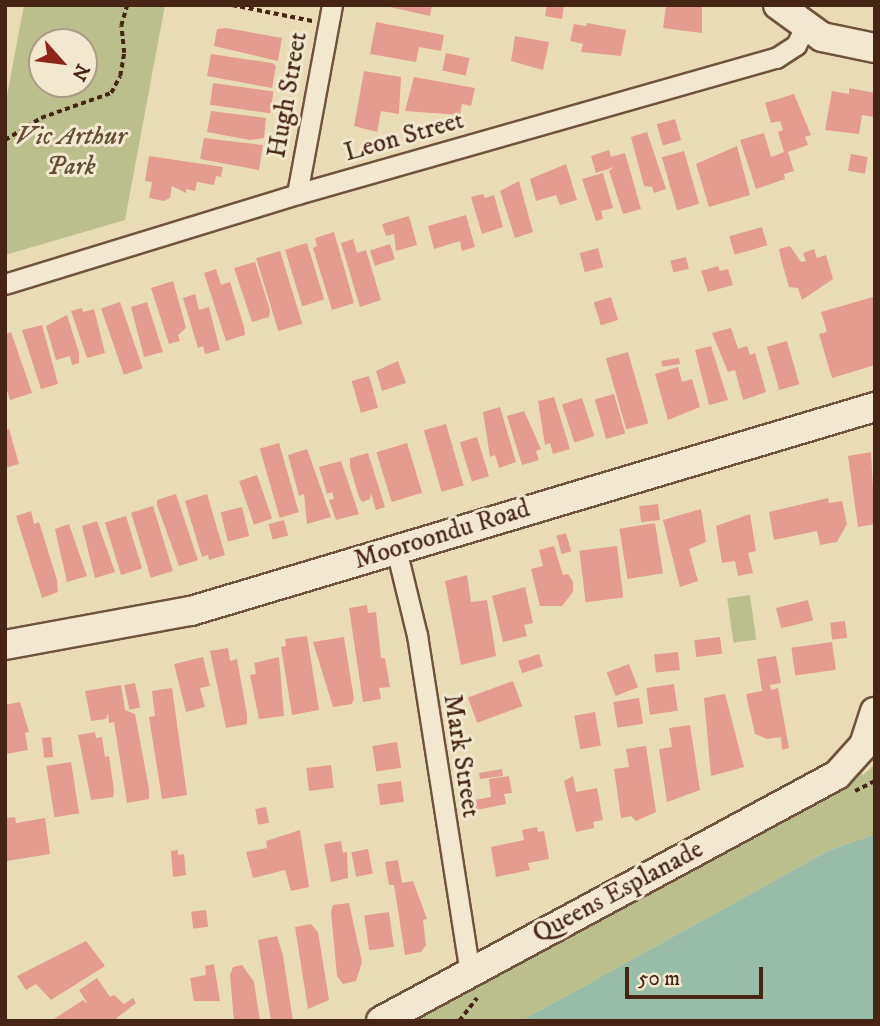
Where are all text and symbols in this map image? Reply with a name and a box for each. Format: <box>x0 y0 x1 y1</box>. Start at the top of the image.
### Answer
north arrow <box>28 28 98 98</box>
street label: Hugh Street <box>262 30 314 160</box>
text: N <box>66 60 94 84</box>
street label: Leon Street <box>341 105 467 169</box>
park label: Vic Arthur Park <box>16 121 126 182</box>
street label: Mooroondu Road <box>350 493 534 577</box>
street label: Mark Street <box>436 692 486 820</box>
street label: Queens Esplanade <box>527 834 709 950</box>
scale bar <box>628 953 766 997</box>
text: 50 m <box>638 966 680 992</box>

